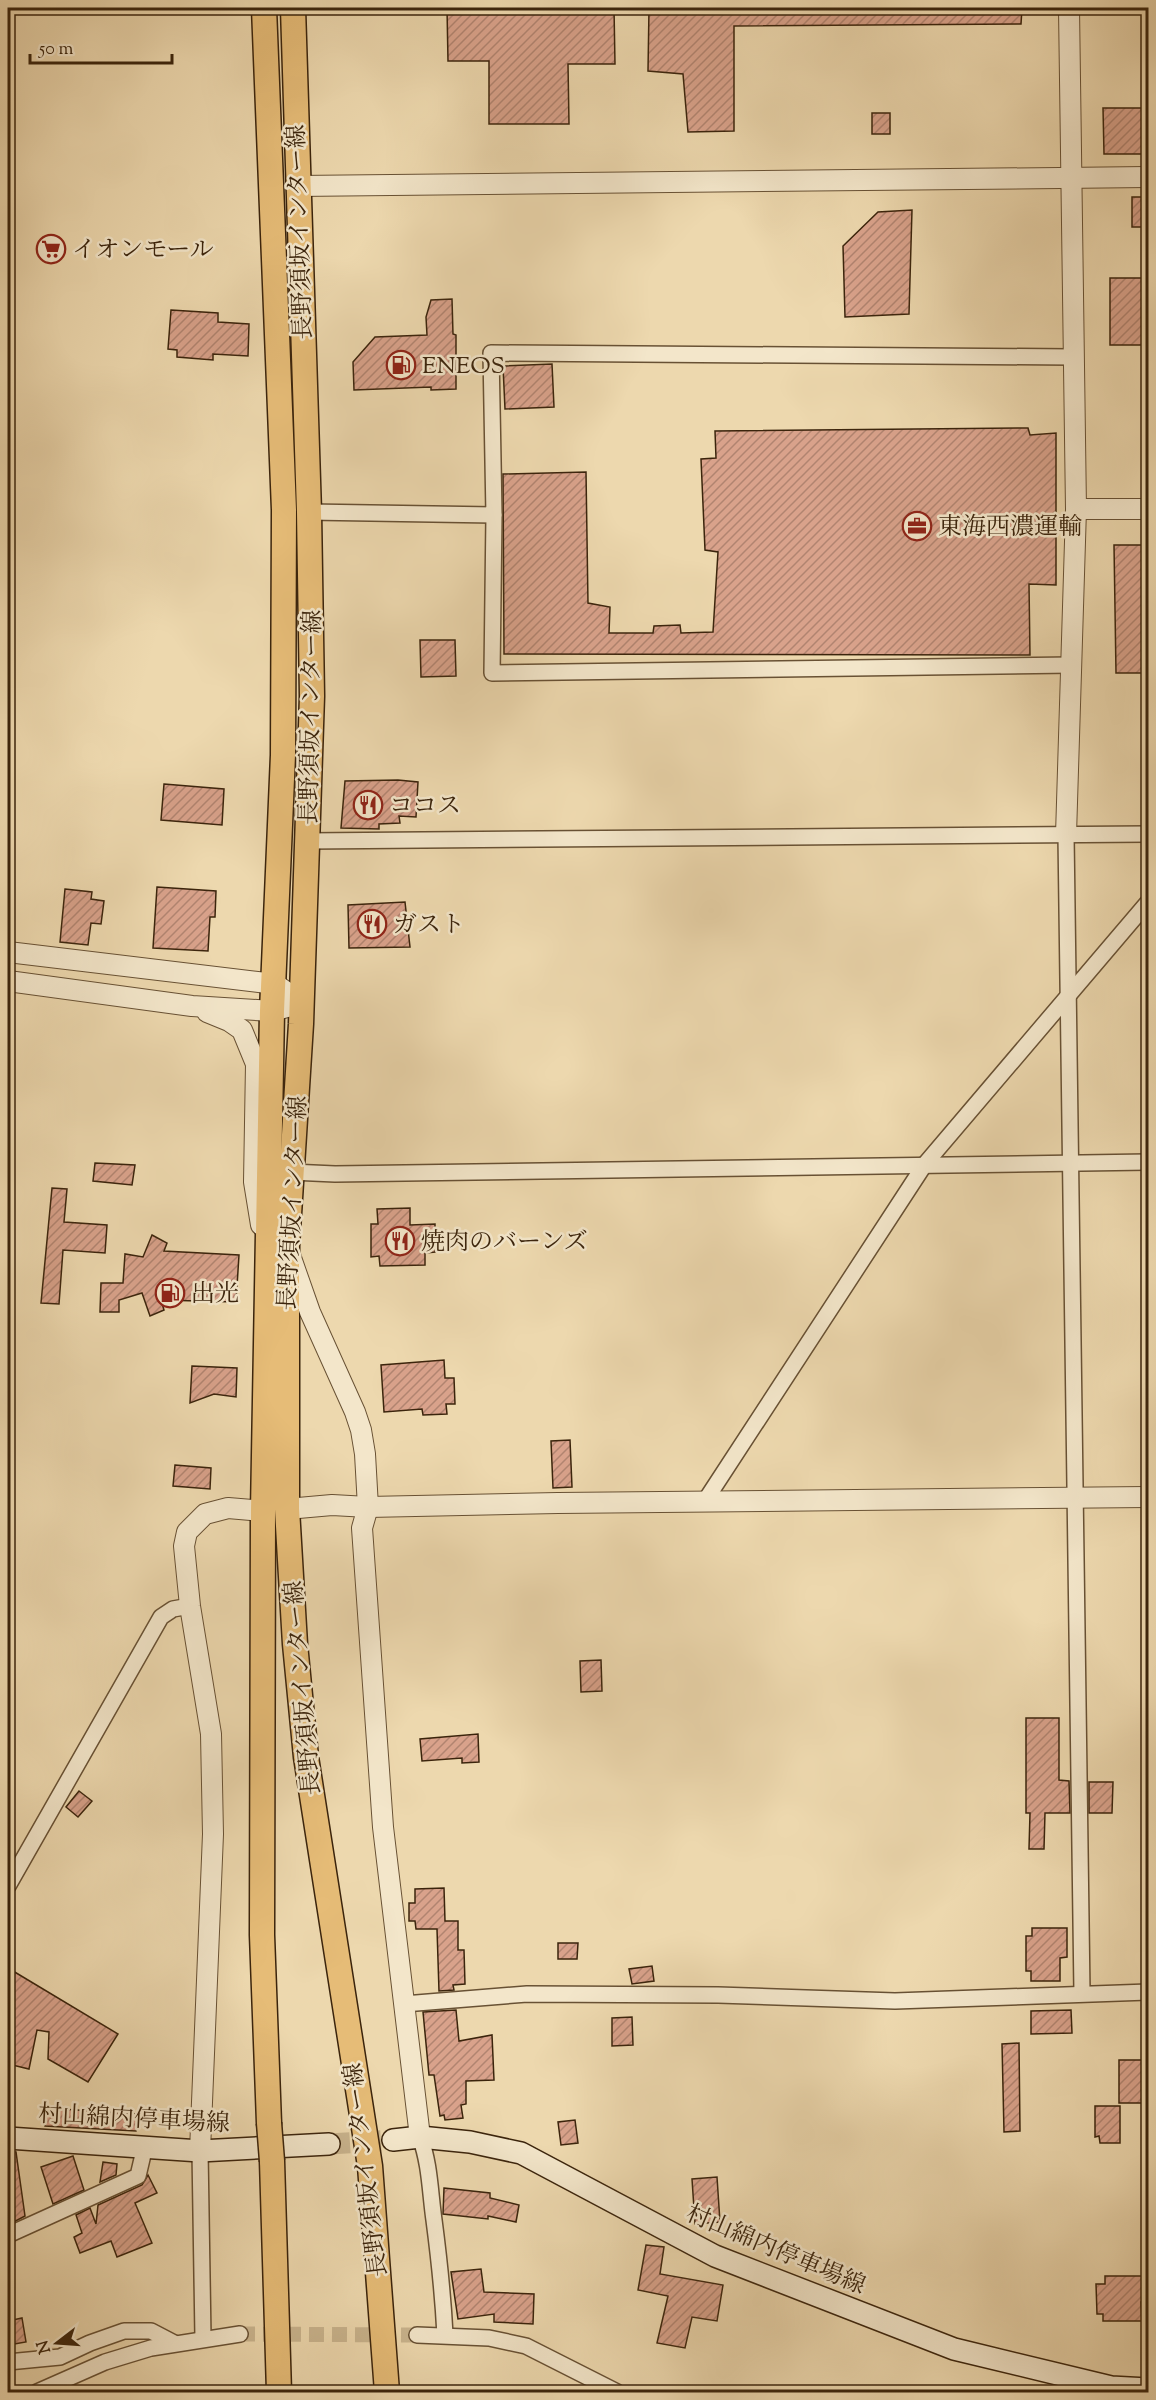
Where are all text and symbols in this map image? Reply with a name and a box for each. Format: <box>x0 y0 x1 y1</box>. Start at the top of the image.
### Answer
scale bar <box>30 27 172 65</box>
text: 50 m <box>38 37 74 63</box>
street label: 長野須坂インター線 <box>280 124 322 340</box>
supermarket icon: イオンモール <box>35 233 67 265</box>
place label: イオンモール <box>72 234 214 268</box>
fuel station icon: ENEOS <box>385 349 417 381</box>
place label: ENEOS <box>422 350 505 384</box>
office icon: 東海西濃運輸 <box>901 510 933 542</box>
place label: 東海西濃運輸 <box>938 511 1082 545</box>
street label: 長野須坂インター線 <box>293 609 331 825</box>
restaurant icon: ココス <box>352 789 384 821</box>
place label: ココス <box>389 790 461 824</box>
restaurant icon: ガスト <box>356 908 388 940</box>
place label: ガスト <box>393 909 465 943</box>
street label: 長野須坂インター線 <box>271 1095 317 1311</box>
restaurant icon: 焼肉のバーンズ <box>384 1225 416 1257</box>
place label: 焼肉のバーンズ <box>421 1226 588 1260</box>
fuel station icon: 出光 <box>154 1277 186 1309</box>
place label: 出光 <box>191 1278 239 1312</box>
street label: 長野須坂インター線 <box>278 1579 330 1796</box>
street label: 長野須坂インター線 <box>337 2061 397 2279</box>
street label: 村山綿内停車場線 <box>37 2098 231 2142</box>
street label: 村山綿内停車場線 <box>680 2198 870 2304</box>
north arrow <box>27 2313 87 2373</box>
text: N <box>32 2337 58 2356</box>

